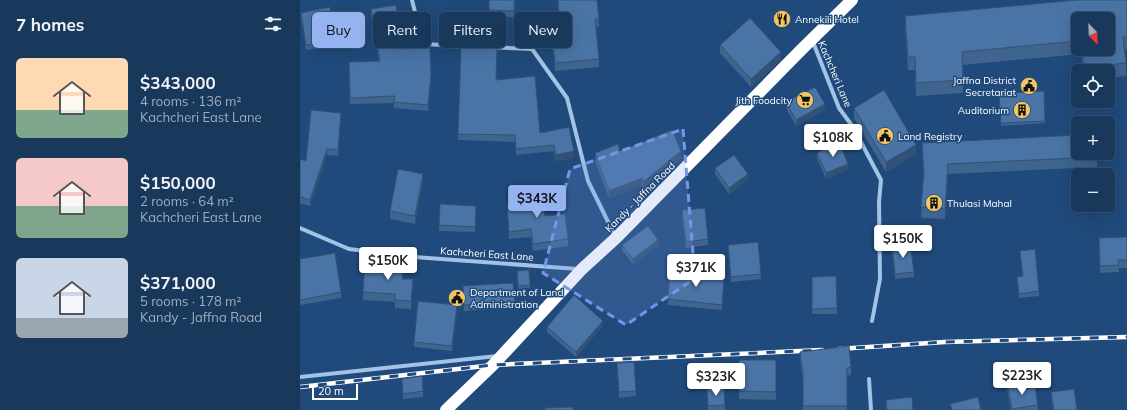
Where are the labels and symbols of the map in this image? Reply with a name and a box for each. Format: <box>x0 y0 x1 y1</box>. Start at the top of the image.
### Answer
restaurant icon: Annekili Hotel <box>772 9 792 29</box>
north arrow <box>1071 12 1115 56</box>
place label: Annekili Hotel <box>795 13 859 26</box>
street label: Kachcheri Lane <box>815 39 855 109</box>
place label: Jaffna District Secretariat <box>953 74 1016 99</box>
public building icon: Jaffna District Secretariat <box>1019 76 1039 96</box>
supermarket icon: Jith Foodcity <box>795 90 815 110</box>
place label: Jith Foodcity <box>735 94 793 107</box>
building icon: Auditorium <box>1012 100 1032 120</box>
place label: Auditorium <box>958 104 1009 117</box>
pin: $108K <box>805 124 861 158</box>
public building icon: Land Registry <box>875 126 895 146</box>
place label: Land Registry <box>898 130 963 143</box>
street label: Kandy - Jaffna Road <box>602 159 678 235</box>
pin: $343K <box>509 185 565 219</box>
building icon: Thulasi Mahal <box>924 193 944 213</box>
place label: Thulasi Mahal <box>947 197 1012 210</box>
pin: $150K <box>875 225 931 259</box>
street label: Kachcheri East Lane <box>440 244 534 264</box>
pin: $150K <box>360 247 416 281</box>
pin: $371K <box>668 254 724 288</box>
place label: Department of Land Administration <box>470 286 563 311</box>
public building icon: Department of Land Administration <box>447 288 467 308</box>
pin: $223K <box>994 362 1050 396</box>
pin: $323K <box>688 363 744 397</box>
scale bar <box>312 382 358 401</box>

